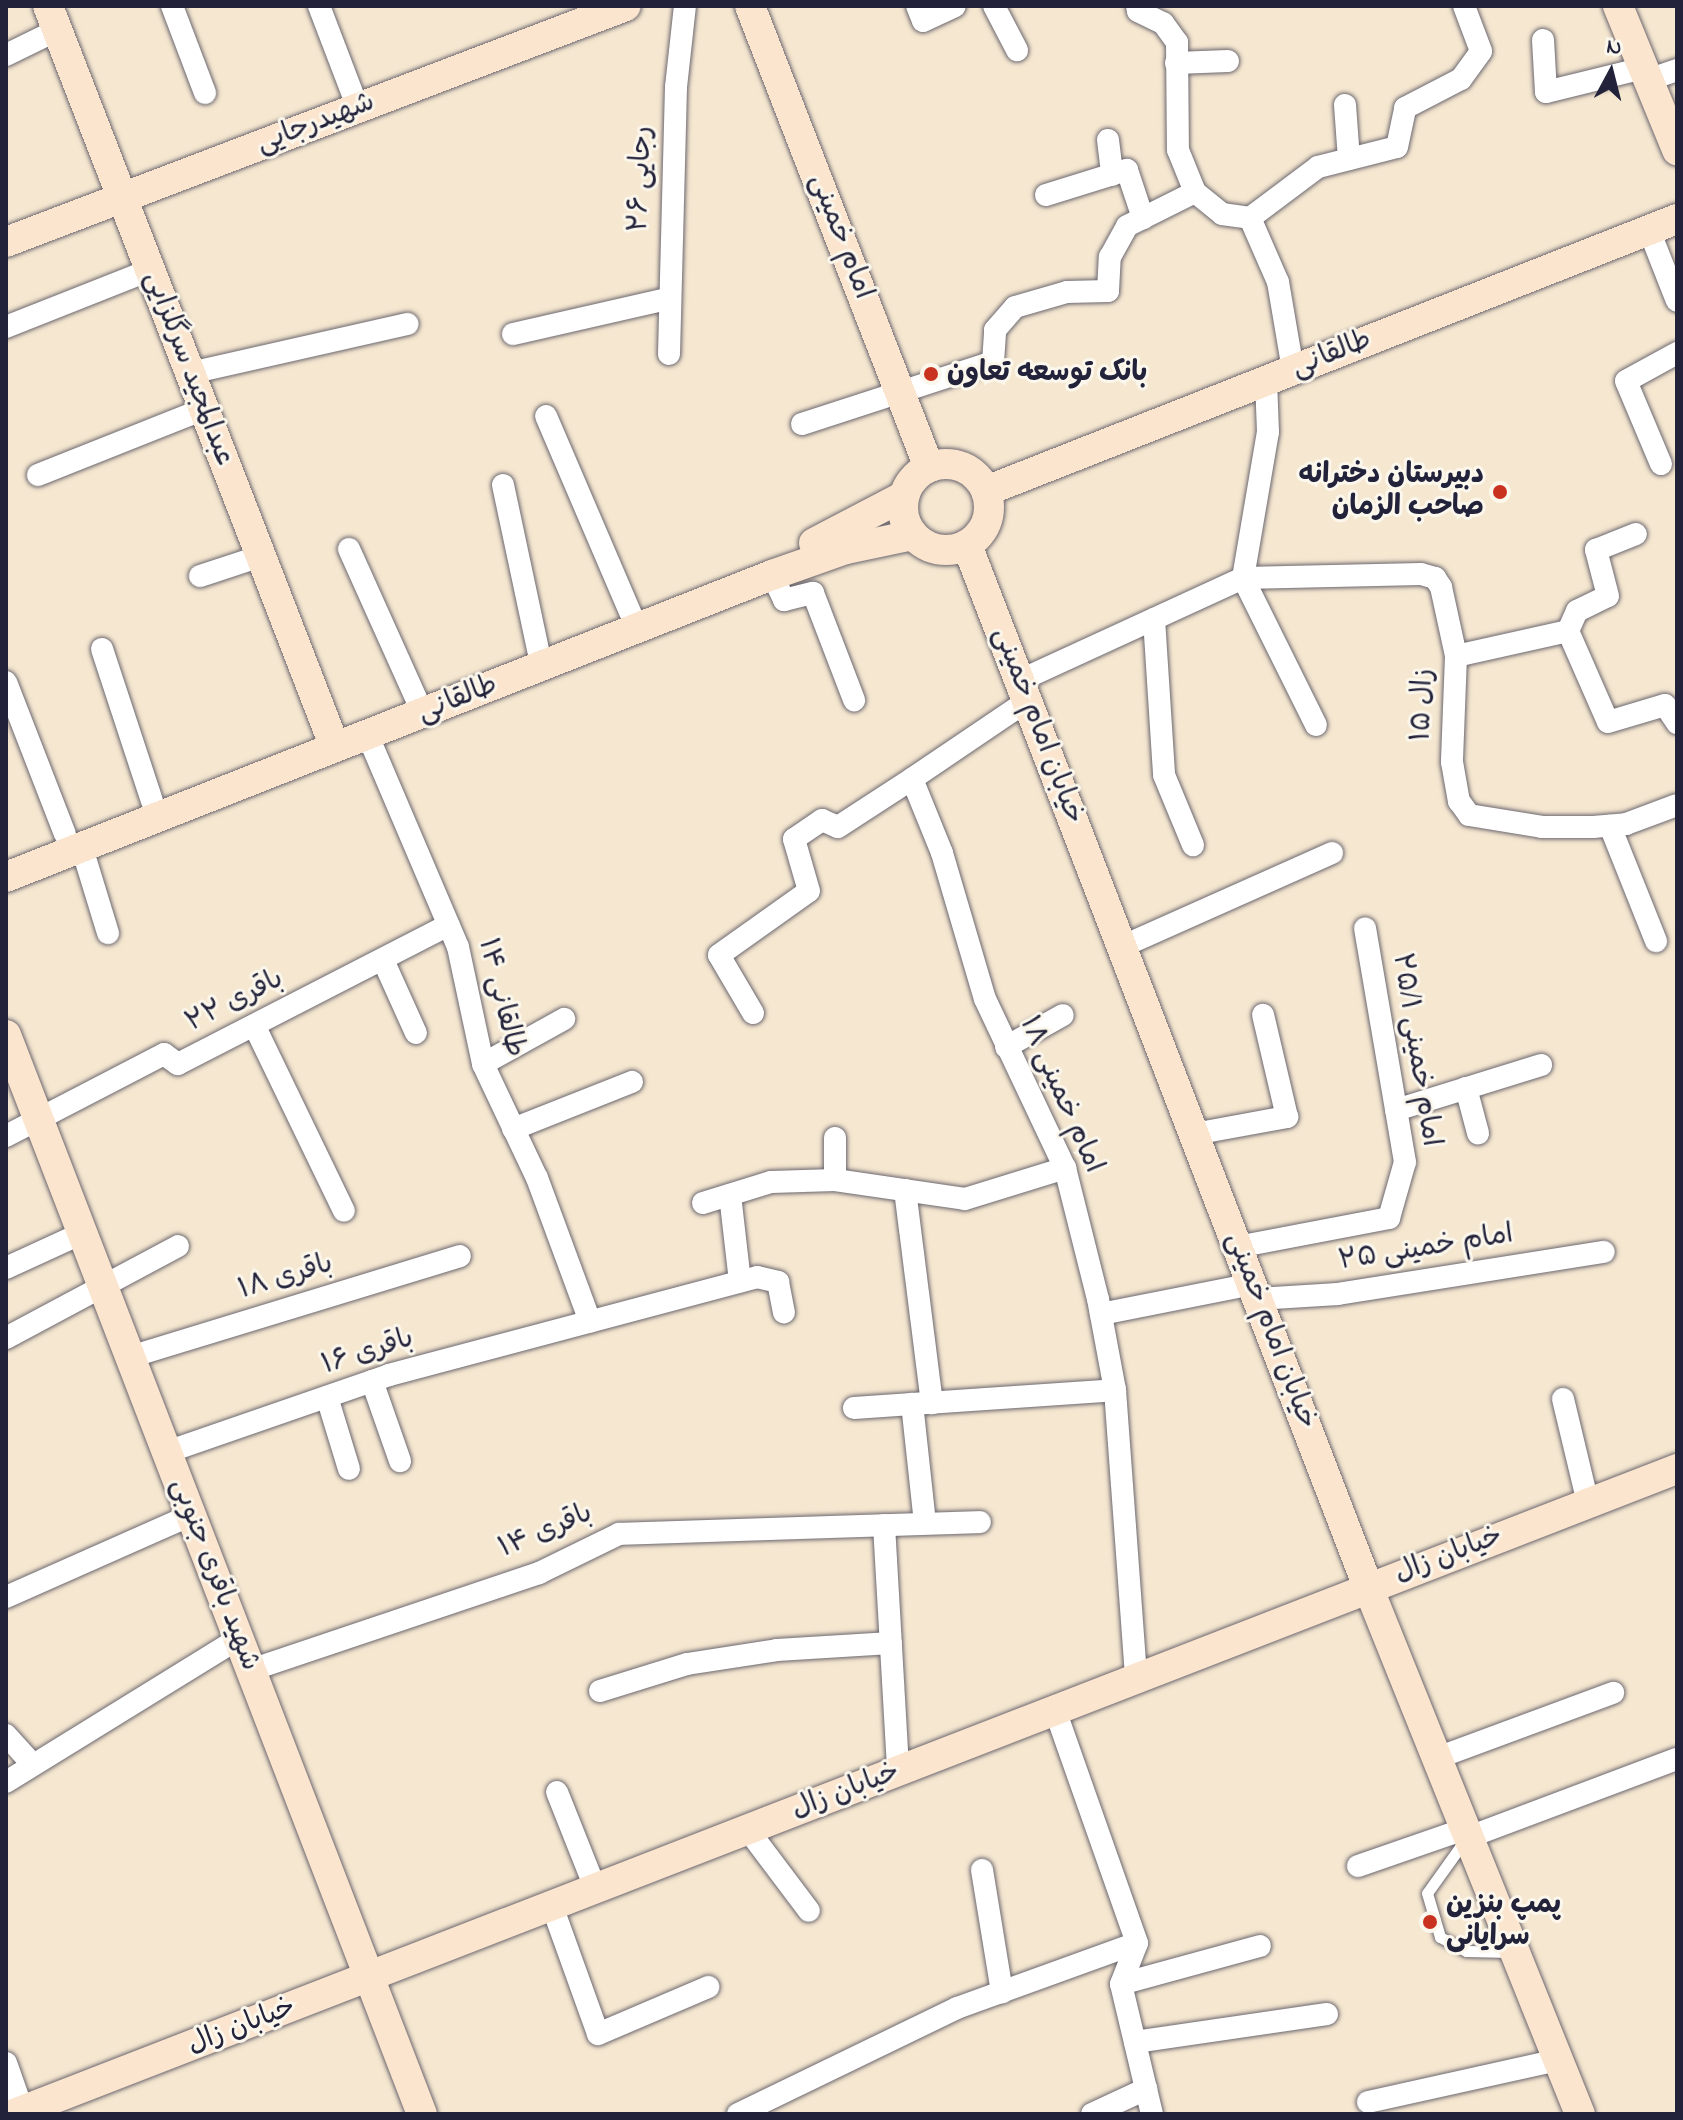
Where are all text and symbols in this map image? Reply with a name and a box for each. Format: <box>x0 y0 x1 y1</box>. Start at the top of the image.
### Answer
text: N <box>1605 31 1623 65</box>
north arrow <box>1571 32 1651 112</box>
street label: شهیدرجایی <box>252 86 380 162</box>
street label: رجایی ۲۶ <box>623 125 661 233</box>
street label: امام خمینی <box>801 170 879 304</box>
street label: عبدالمجید سرگلزایی <box>135 267 241 471</box>
street label: طالقانی <box>1287 324 1377 386</box>
place label: بانک توسعه تعاون <box>947 357 1147 391</box>
marker: بانک توسعه تعاون <box>922 365 940 383</box>
place label: دبیرستان دخترانه صاحب الزمان <box>1298 459 1484 525</box>
marker: دبیرستان دخترانه صاحب الزمان <box>1491 483 1509 501</box>
street label: خیابان امام خمینی <box>984 623 1090 829</box>
street label: زال ۱۵ <box>1406 668 1442 742</box>
street label: طالقانی <box>413 669 503 731</box>
street label: طالقانی ۱۴ <box>469 935 531 1061</box>
street label: امام خمینی ۲۵/۱ <box>1383 951 1447 1149</box>
street label: باقری ۲۲ <box>181 963 289 1041</box>
street label: امام خمینی ۱۸ <box>1010 1011 1110 1179</box>
street label: امام خمینی ۲۵ <box>1336 1219 1516 1279</box>
street label: خیابان امام خمینی <box>1217 1228 1323 1434</box>
street label: باقری ۱۸ <box>235 1248 337 1308</box>
street label: باقری ۱۶ <box>318 1322 418 1384</box>
street label: شهید باقری جنوبی <box>162 1474 266 1676</box>
street label: باقری ۱۴ <box>494 1497 598 1567</box>
street label: خیابان زال <box>1390 1520 1508 1592</box>
street label: خیابان زال <box>787 1756 905 1828</box>
place label: پمپ بنزین سرایانی <box>1446 1889 1561 1955</box>
marker: پمپ بنزین سرایانی <box>1421 1913 1439 1931</box>
street label: خیابان زال <box>183 1991 301 2063</box>

